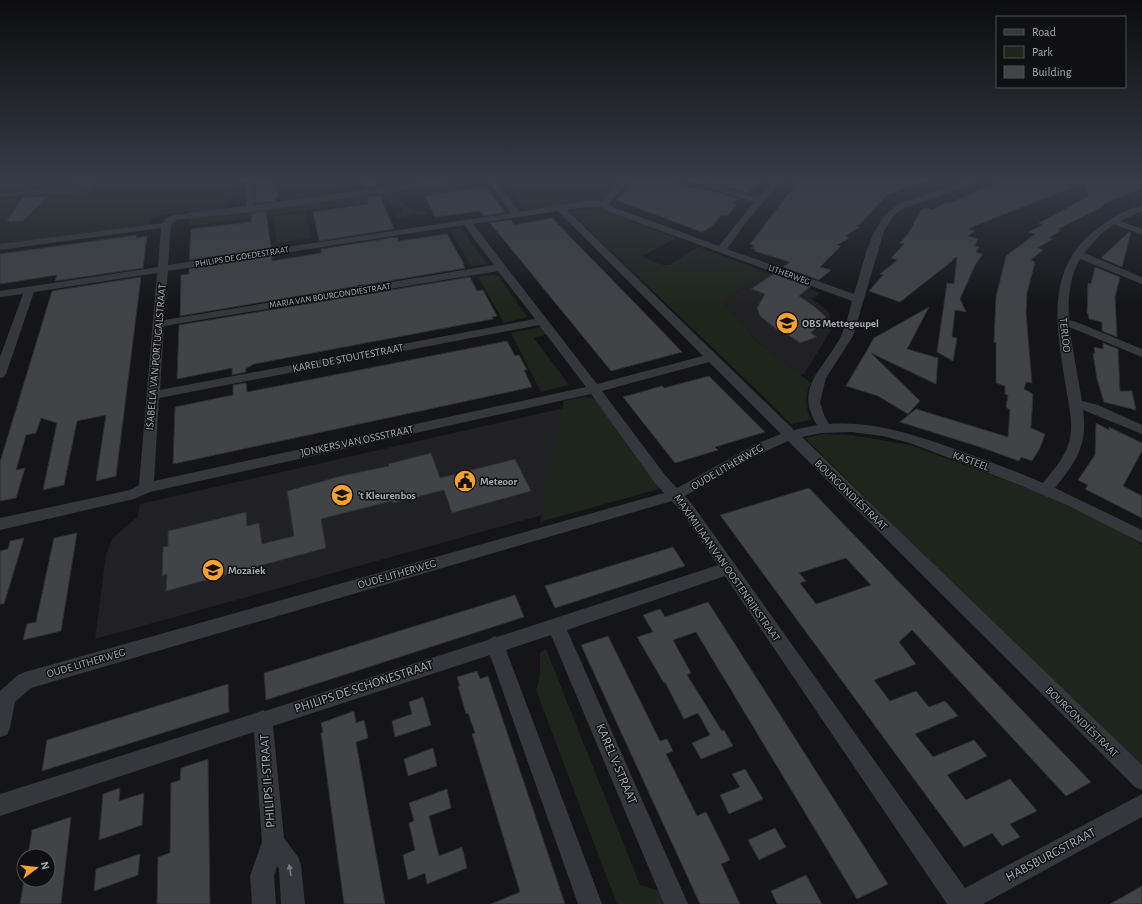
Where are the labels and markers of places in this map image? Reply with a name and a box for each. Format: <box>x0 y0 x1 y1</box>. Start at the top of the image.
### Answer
school or university icon: OBS Mettegeupel <box>774 310 800 336</box>
place label: OBS Mettegeupel <box>802 318 879 329</box>
public building icon: Meteoor <box>452 468 478 494</box>
place label: Meteoor <box>480 476 517 487</box>
school or university icon: 't Kleurenbos <box>329 482 355 508</box>
place label: 't Kleurenbos <box>358 490 416 501</box>
school or university icon: Mozaïek <box>200 557 226 583</box>
place label: Mozaïek <box>228 565 266 576</box>

